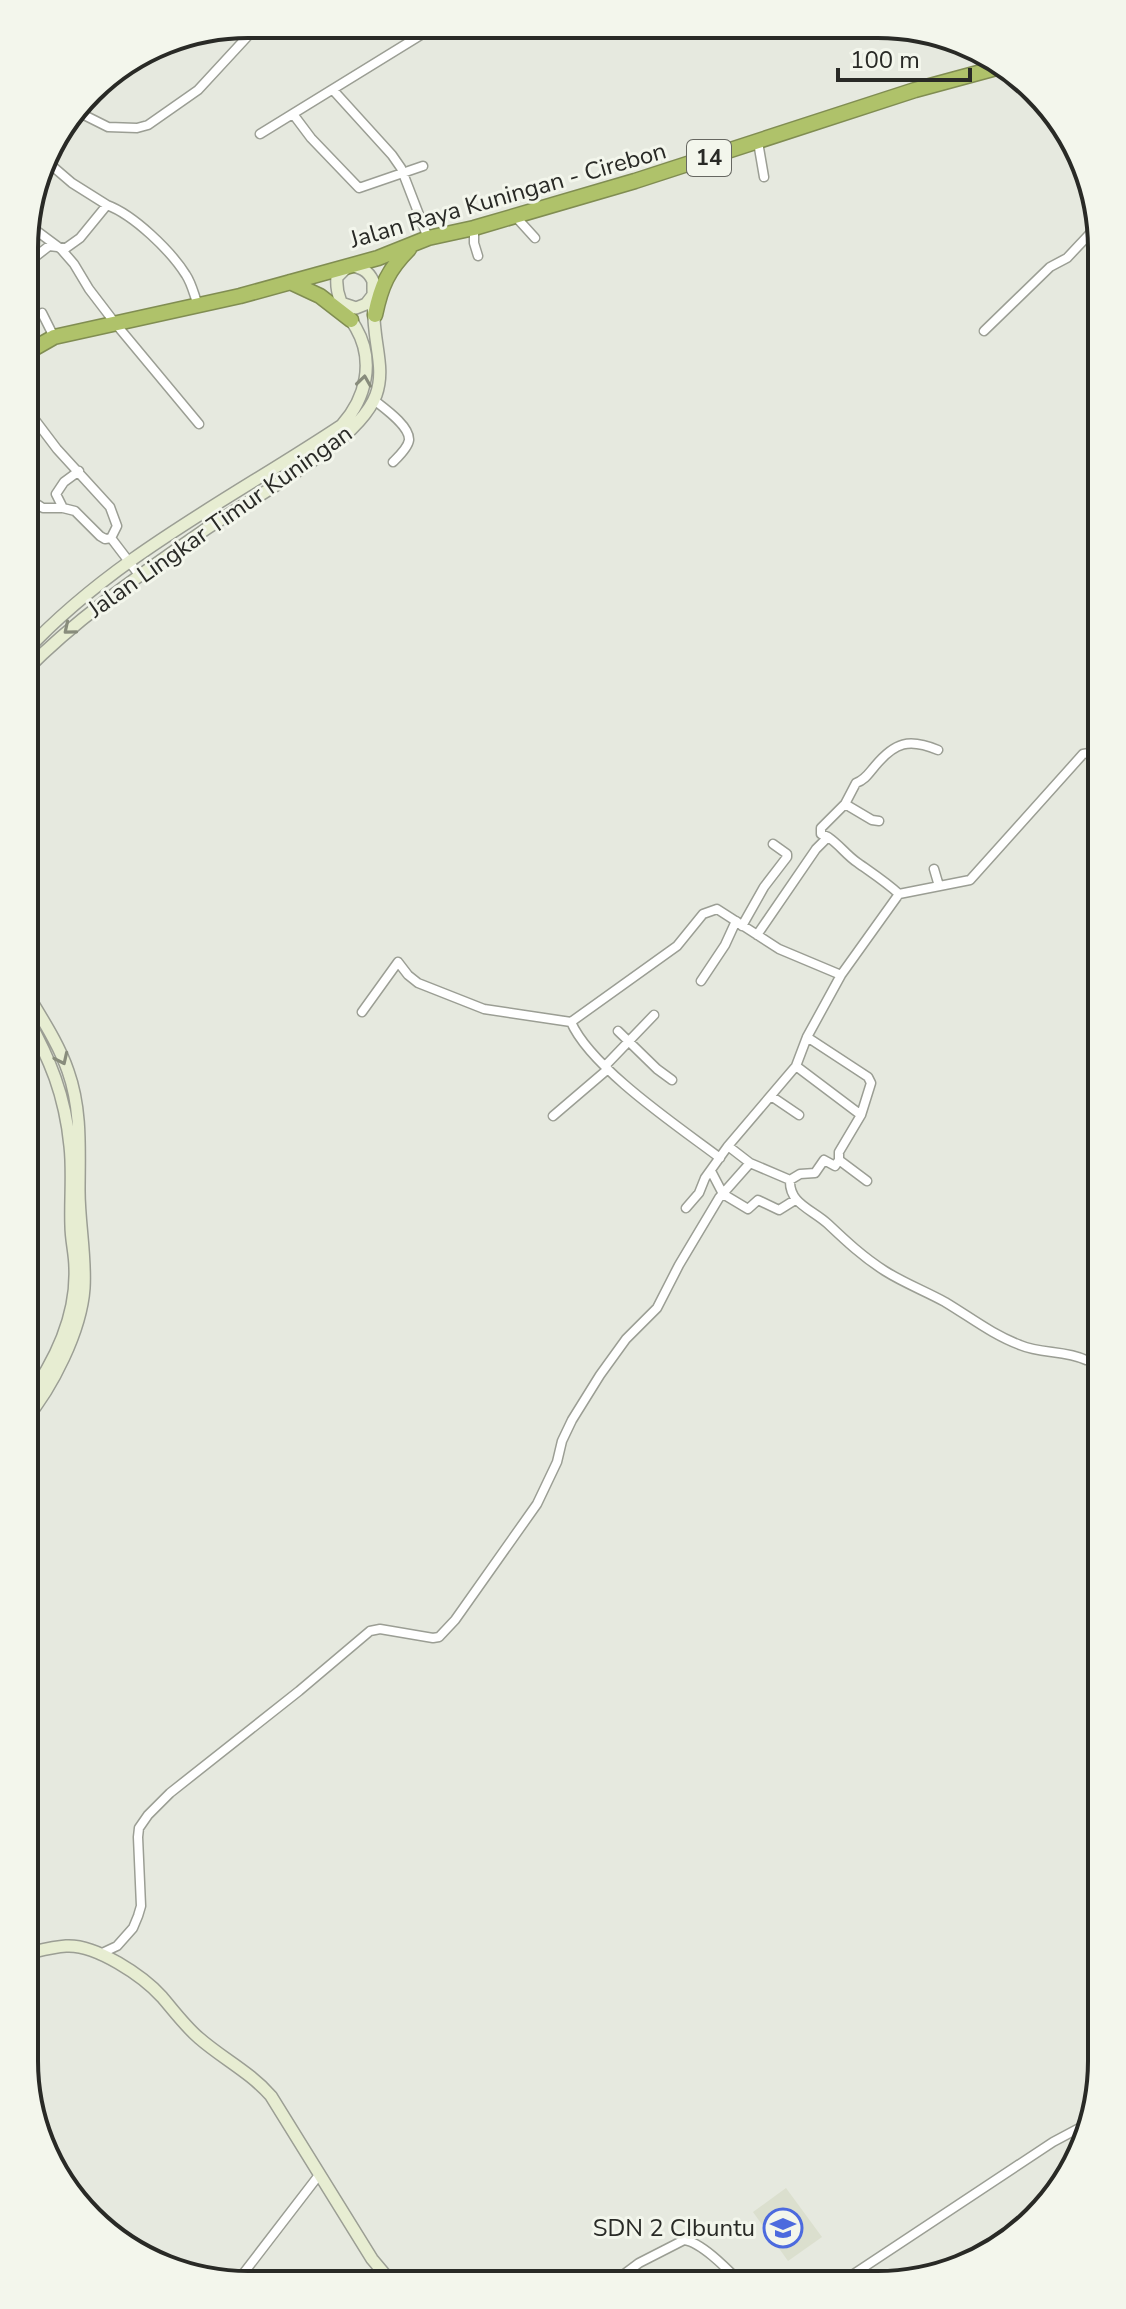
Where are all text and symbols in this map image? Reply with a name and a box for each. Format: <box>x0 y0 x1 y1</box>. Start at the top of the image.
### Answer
scale bar <box>838 32 970 82</box>
text: 100 m <box>850 44 920 76</box>
street label: Jalan Raya Kuningan - Cirebon <box>345 134 670 256</box>
road number: 14 <box>687 140 731 176</box>
one-way arrow <box>355 374 372 387</box>
street label: Jalan Lingkar Timur Kuningan <box>81 417 359 625</box>
one-way arrow <box>64 619 79 634</box>
one-way arrow <box>53 1050 69 1065</box>
school or university icon: SDN 2 CIbuntu <box>762 2207 804 2249</box>
place label: SDN 2 CIbuntu <box>593 2212 755 2244</box>

